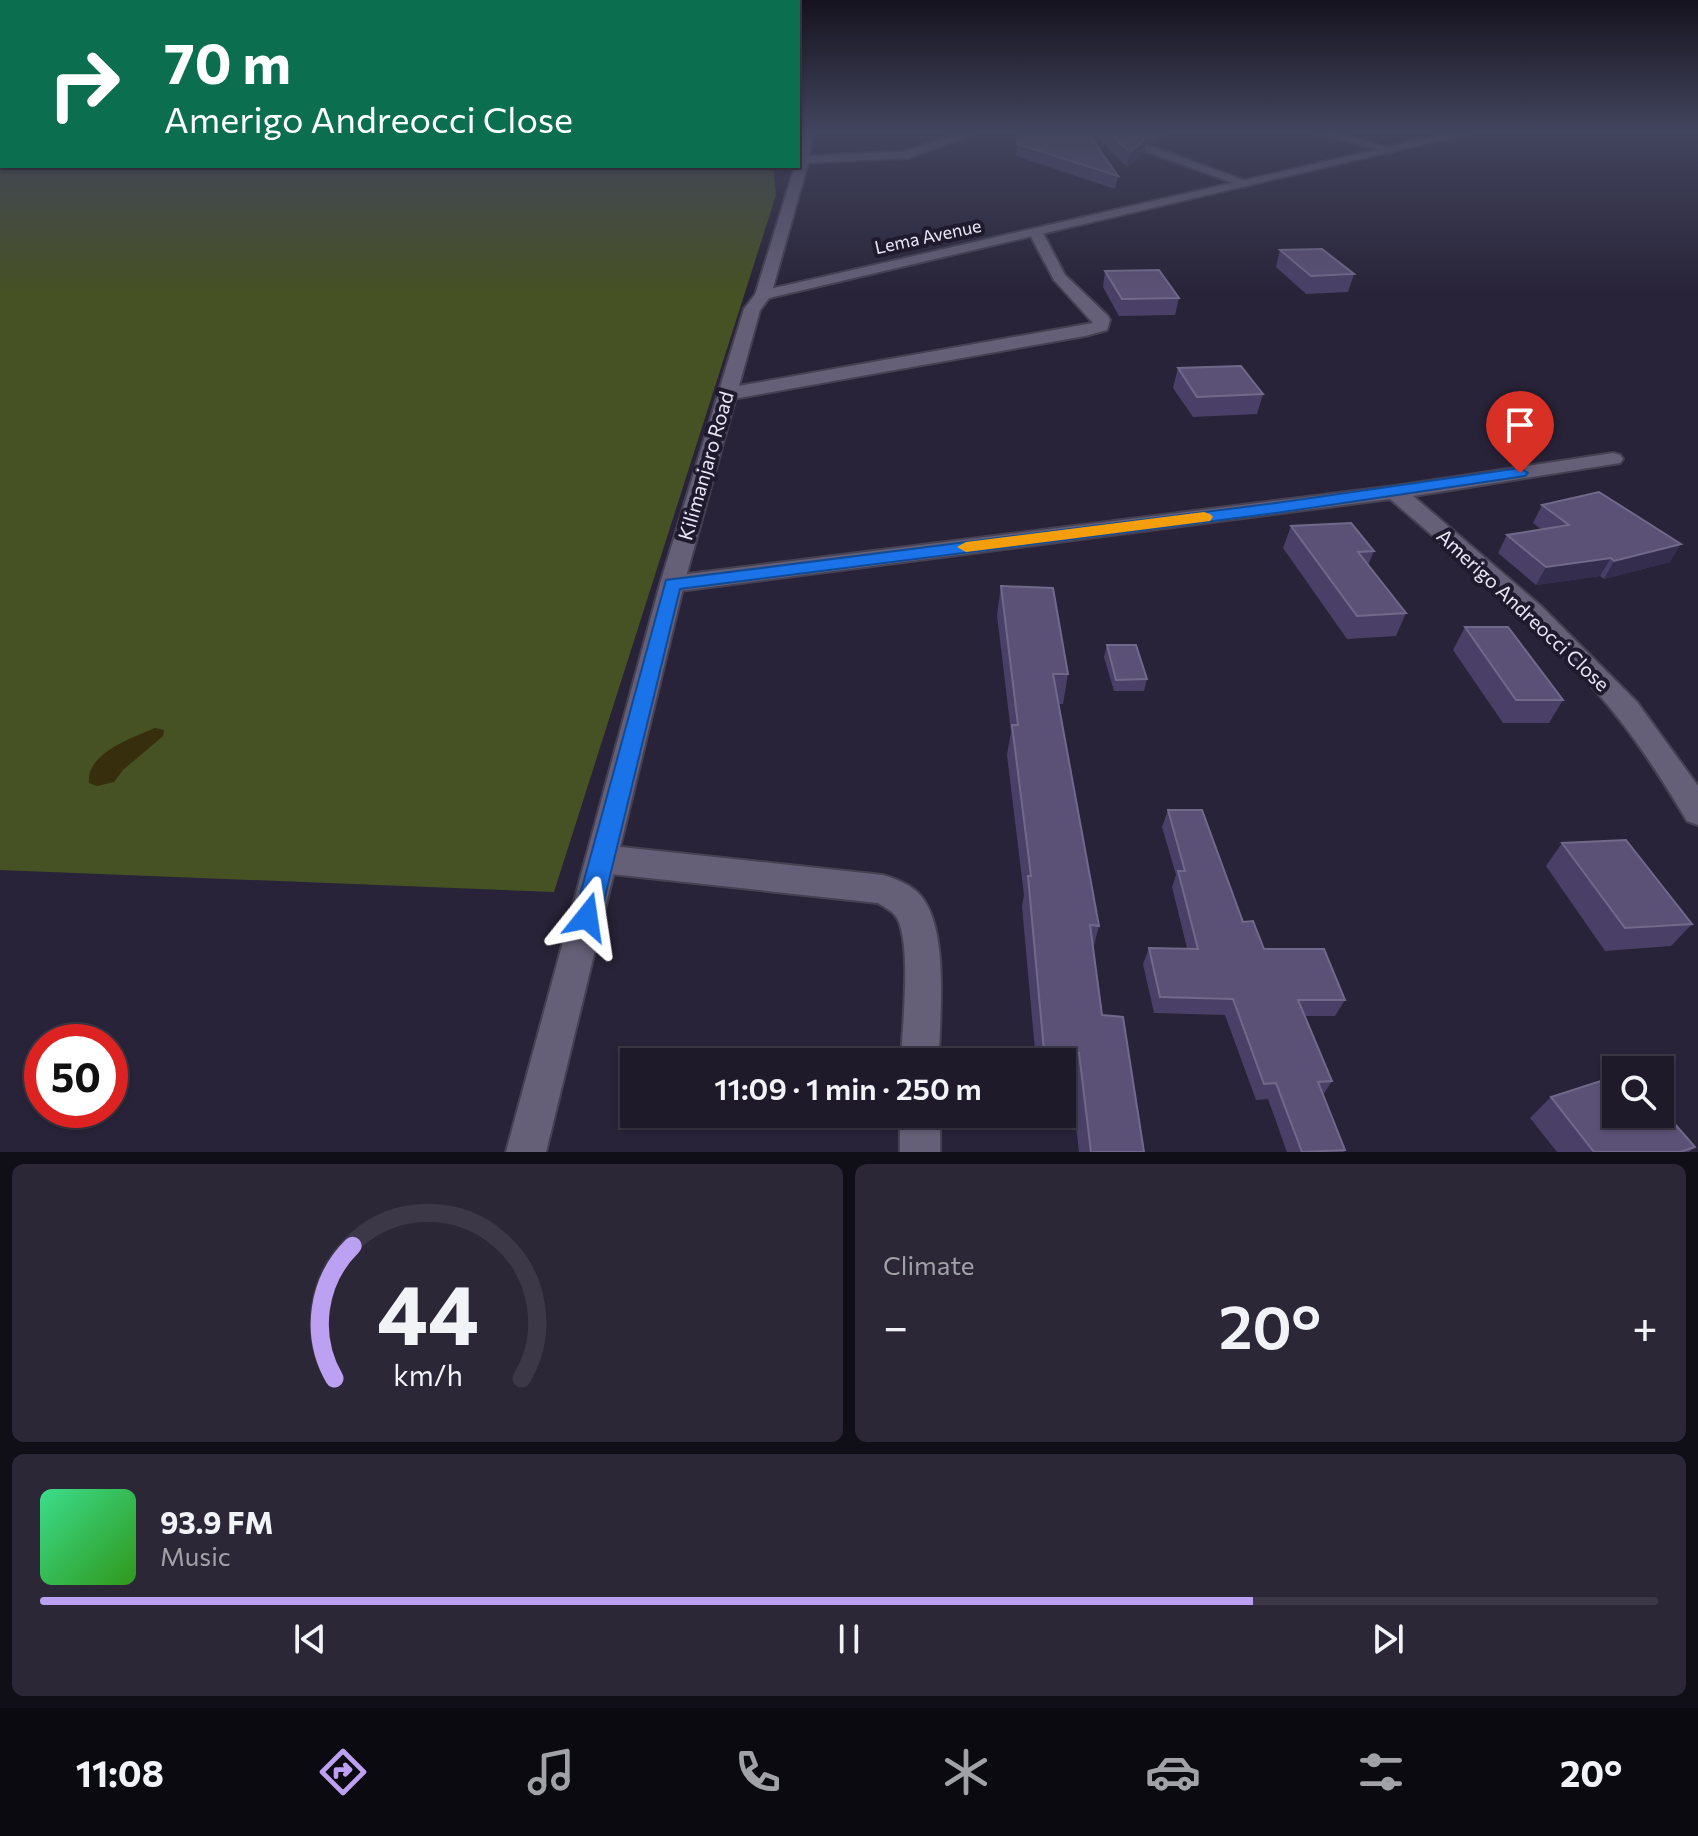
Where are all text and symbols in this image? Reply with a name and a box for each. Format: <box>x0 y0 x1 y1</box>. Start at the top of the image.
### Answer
text: 70 m <box>164 27 291 96</box>
icon: right <box>32 32 136 136</box>
text: Amerigo Andreocci Close <box>164 96 573 140</box>
street label: Lema Avenue <box>873 214 983 258</box>
street label: Kilimanjaro Road <box>672 388 738 543</box>
pin <box>1486 391 1554 473</box>
icon: arrive <box>1498 403 1542 447</box>
street label: Amerigo Andreocci Close <box>1432 523 1615 696</box>
position arrow <box>545 875 629 959</box>
speed limit sign: 50 <box>24 1024 128 1128</box>
map controls <box>1602 1056 1674 1128</box>
button: search <box>1602 1056 1674 1128</box>
text: 11:09 · 1 min · 250 m <box>714 1069 982 1106</box>
text: Climate <box>883 1249 975 1280</box>
text: 44 <box>376 1260 479 1362</box>
text: 20° <box>1219 1288 1321 1361</box>
text: − <box>883 1298 908 1352</box>
text: + <box>1632 1298 1658 1352</box>
text: km/h <box>393 1357 462 1392</box>
text: 93.9 FM <box>160 1503 273 1540</box>
text: Music <box>160 1540 231 1571</box>
icon: previous <box>288 1617 332 1661</box>
icon: pause <box>827 1617 871 1661</box>
icon: next <box>1366 1617 1410 1661</box>
icon: directions <box>315 1744 371 1800</box>
icon: music <box>523 1744 579 1800</box>
icon: phone <box>730 1744 786 1800</box>
icon: climate <box>938 1744 994 1800</box>
icon: car <box>1145 1744 1201 1800</box>
icon: filters <box>1353 1744 1409 1800</box>
text: 11:08 <box>76 1750 164 1794</box>
text: 20° <box>1560 1750 1622 1794</box>

